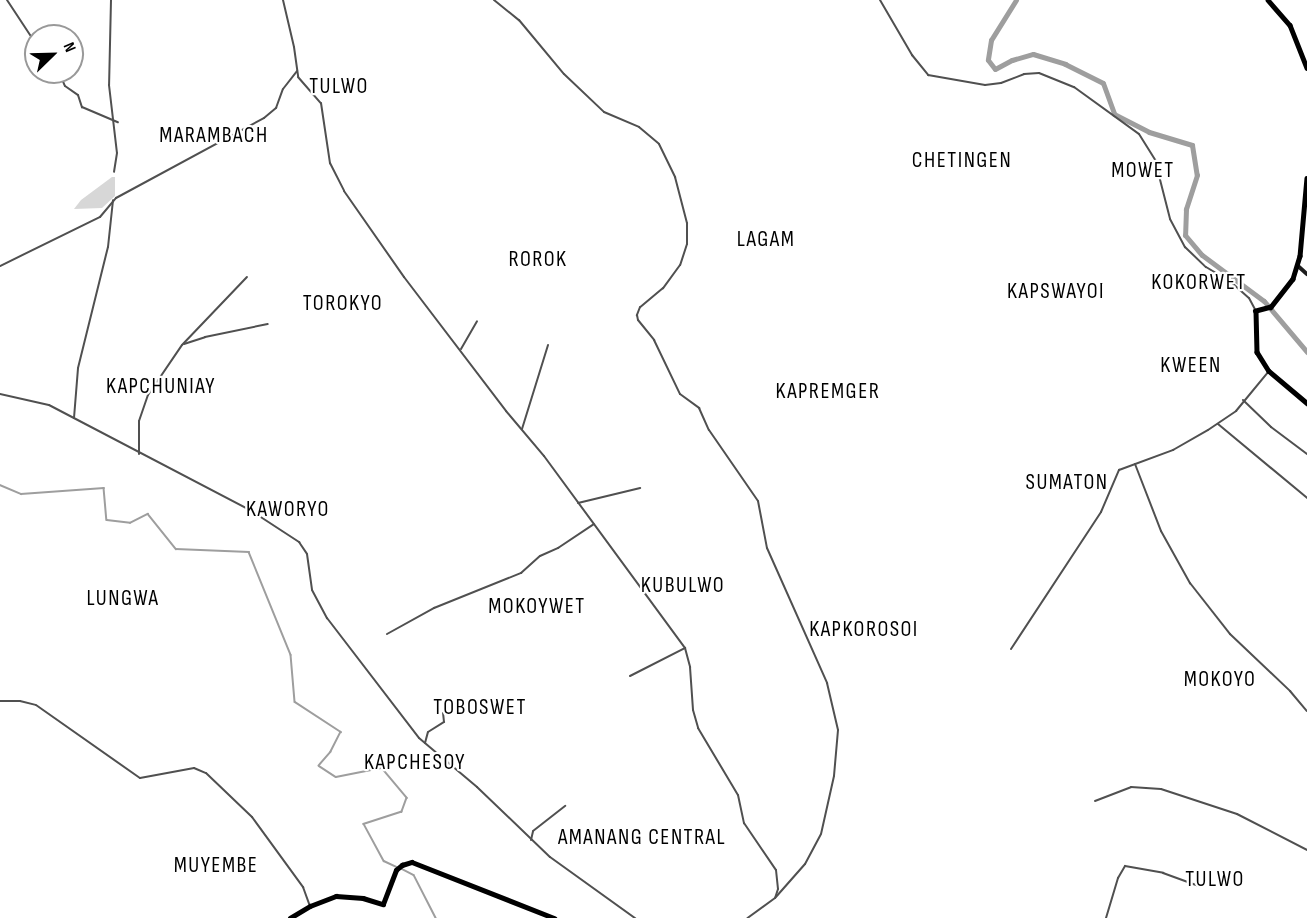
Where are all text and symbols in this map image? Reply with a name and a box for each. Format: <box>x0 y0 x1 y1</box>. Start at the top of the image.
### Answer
north arrow <box>24 24 84 84</box>
text: N <box>59 40 80 55</box>
district label: TULWO <box>309 74 369 100</box>
district label: MARAMBACH <box>159 123 269 149</box>
district label: CHETINGEN <box>912 148 1012 174</box>
district label: MOWET <box>1111 158 1175 184</box>
district label: LAGAM <box>737 227 795 253</box>
district label: ROROK <box>508 247 568 273</box>
district label: KOKORWET <box>1151 270 1247 296</box>
district label: KAPSWAYOI <box>1007 279 1105 305</box>
district label: TOROKYO <box>303 291 383 317</box>
district label: KWEEN <box>1160 353 1222 379</box>
district label: KAPCHUNIAY <box>106 374 216 400</box>
district label: KAPREMGER <box>776 379 880 405</box>
district label: SUMATON <box>1025 470 1109 496</box>
district label: KAWORYO <box>246 497 330 523</box>
district label: KUBULWO <box>641 573 725 599</box>
district label: LUNGWA <box>86 586 160 612</box>
district label: MOKOYWET <box>488 594 586 620</box>
district label: KAPKOROSOI <box>809 617 919 643</box>
district label: MOKOYO <box>1184 667 1256 693</box>
district label: TOBOSWET <box>433 695 527 721</box>
district label: KAPCHESOY <box>364 750 466 776</box>
district label: AMANANG CENTRAL <box>558 825 726 851</box>
district label: MUYEMBE <box>174 853 258 879</box>
district label: TULWO <box>1185 867 1245 893</box>

